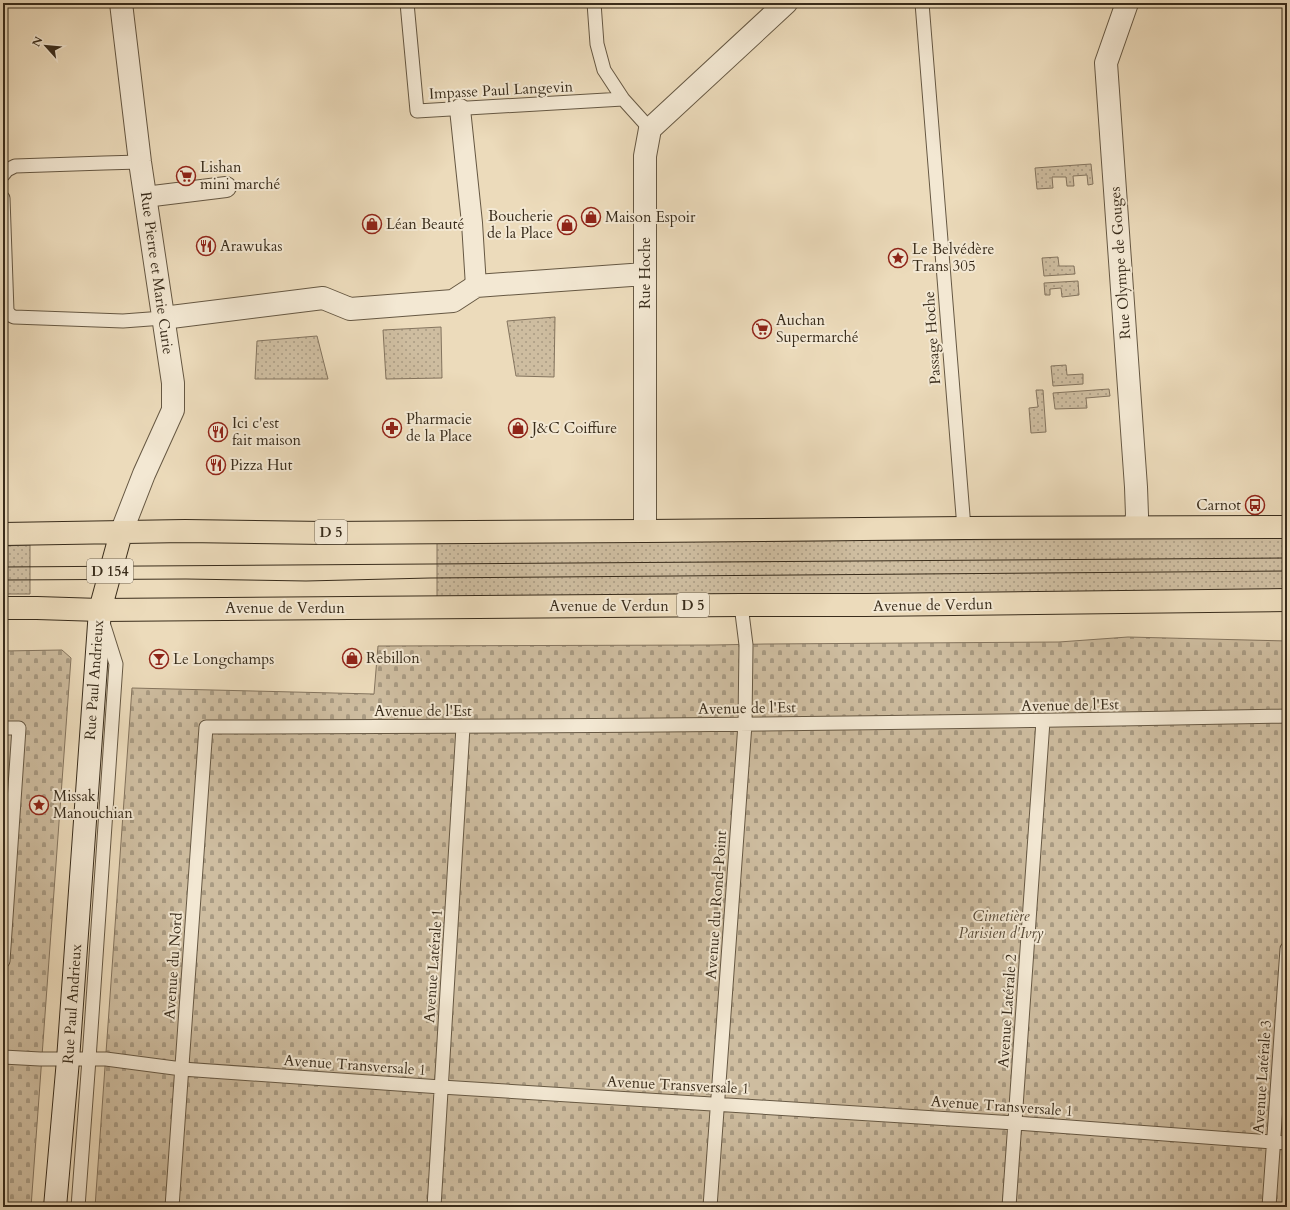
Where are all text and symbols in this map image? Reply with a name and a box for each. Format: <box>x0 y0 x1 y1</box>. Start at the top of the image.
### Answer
north arrow <box>26 26 66 66</box>
text: N <box>29 34 47 49</box>
street label: Impasse Paul Langevin <box>428 76 574 104</box>
place label: Lishan mini marché <box>200 157 280 194</box>
supermarket icon: Lishan mini marché <box>175 165 197 187</box>
street label: Rue Olympe de Gouges <box>1105 186 1135 340</box>
street label: Rue Pierre et Marie Curie <box>136 190 178 356</box>
place label: Boucherie de la Place <box>487 206 553 243</box>
shop icon: Maison Espoir <box>580 206 602 228</box>
place label: Maison Espoir <box>605 207 696 227</box>
shop icon: Léan Beauté <box>361 213 383 235</box>
place label: Léan Beauté <box>386 214 464 234</box>
shop icon: Boucherie de la Place <box>556 214 578 236</box>
restaurant icon: Arawukas <box>195 235 217 257</box>
place label: Arawukas <box>220 236 282 256</box>
street label: Rue Hoche <box>635 237 655 309</box>
place label: Le Belvédère Trans 305 <box>912 239 994 276</box>
place icon: Le Belvédère Trans 305 <box>887 247 909 269</box>
street label: Passage Hoche <box>919 290 945 385</box>
place label: Auchan Supermarché <box>776 310 859 347</box>
supermarket icon: Auchan Supermarché <box>751 318 773 340</box>
place label: Pharmacie de la Place <box>406 409 472 446</box>
place label: Ici c'est fait maison <box>232 413 302 450</box>
pharmacy icon: Pharmacie de la Place <box>381 417 403 439</box>
shop icon: J&C Coiffure <box>507 417 529 439</box>
place label: J&C Coiffure <box>530 418 617 438</box>
restaurant icon: Ici c'est fait maison <box>207 421 229 443</box>
restaurant icon: Pizza Hut <box>205 454 227 476</box>
place label: Pizza Hut <box>230 455 293 475</box>
bus stop icon: Carnot <box>1244 494 1266 516</box>
place label: Carnot <box>1196 495 1241 515</box>
road number: D 5 <box>315 520 347 544</box>
road number: D 154 <box>87 559 133 583</box>
road number: D 5 <box>677 593 709 617</box>
street label: Avenue de Verdun <box>873 594 993 616</box>
street label: Avenue de Verdun <box>549 596 669 616</box>
street label: Avenue de Verdun <box>225 598 345 618</box>
street label: Rue Paul Andrieux <box>80 619 108 741</box>
shop icon: Rebillon <box>341 647 363 669</box>
bar icon: Le Longchamps <box>148 648 170 670</box>
place label: Rebillon <box>366 648 420 668</box>
place label: Le Longchamps <box>173 649 274 669</box>
street label: Avenue de l'Est <box>1021 694 1119 716</box>
street label: Avenue de l'Est <box>698 697 796 719</box>
street label: Avenue de l'Est <box>374 701 472 721</box>
place label: Missak Manouchian <box>53 786 133 823</box>
place icon: Missak Manouchian <box>28 794 50 816</box>
street label: Avenue du Rond-Point <box>701 830 731 980</box>
park label: Cimetière Parisien d'Ivry <box>958 906 1044 943</box>
street label: Avenue Latérale 1 <box>419 908 447 1024</box>
street label: Avenue du Nord <box>159 912 187 1020</box>
street label: Rue Paul Andrieux <box>58 943 86 1065</box>
street label: Avenue Latérale 2 <box>993 953 1021 1069</box>
street label: Avenue Latérale 3 <box>1248 1019 1276 1135</box>
street label: Avenue Transversale 1 <box>283 1050 427 1080</box>
street label: Avenue Transversale 1 <box>606 1071 750 1099</box>
street label: Avenue Transversale 1 <box>930 1091 1074 1121</box>

